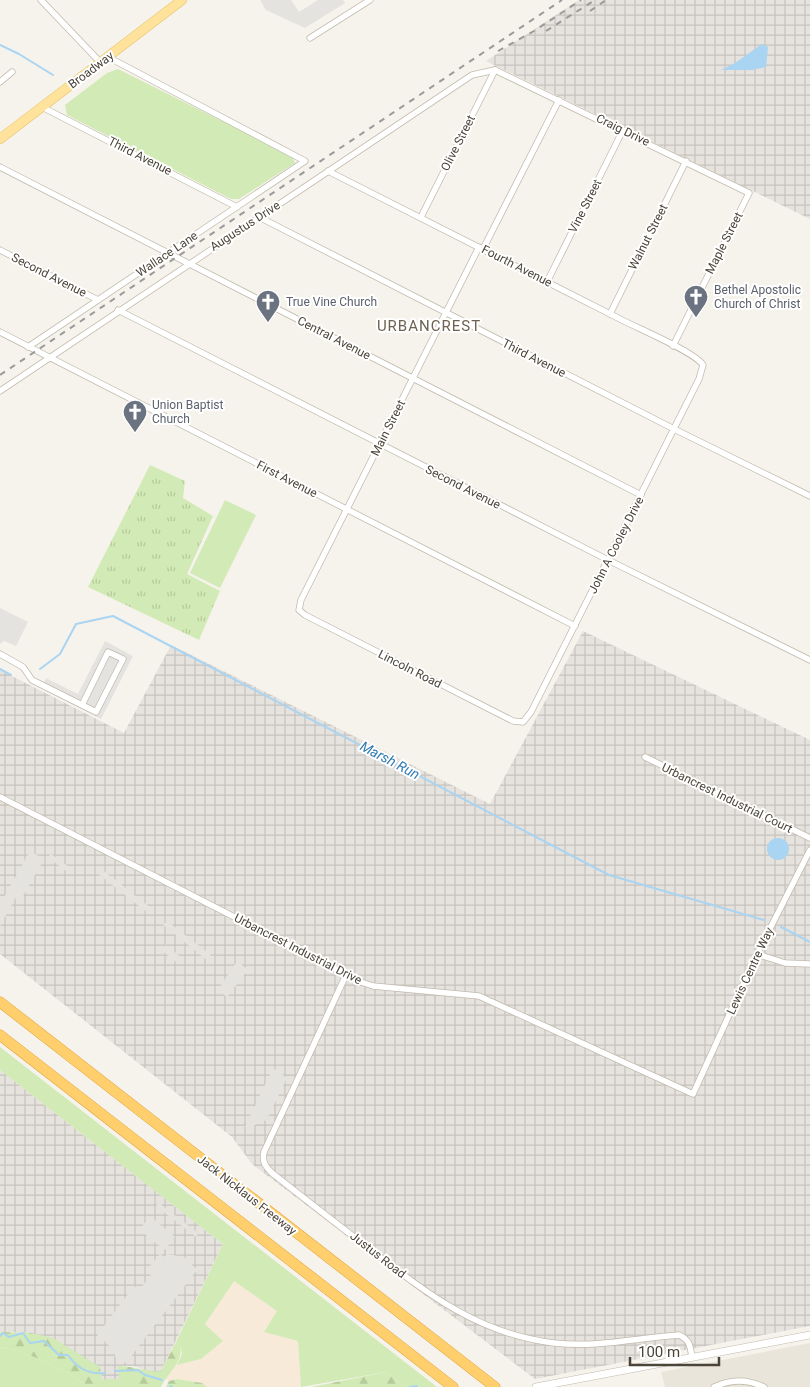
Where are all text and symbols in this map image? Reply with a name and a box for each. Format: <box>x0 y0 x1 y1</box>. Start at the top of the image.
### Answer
street label: Broadway <box>66 48 117 91</box>
street label: Craig Drive <box>594 111 652 149</box>
street label: Olive Street <box>438 113 478 173</box>
street label: Third Avenue <box>106 134 174 178</box>
street label: Vine Street <box>566 177 604 235</box>
street label: Augustus Drive <box>207 198 283 254</box>
street label: Walnut Street <box>625 202 671 272</box>
street label: Maple Street <box>702 210 746 276</box>
street label: Wallace Lane <box>134 228 200 280</box>
street label: Fourth Avenue <box>479 242 555 290</box>
street label: Second Avenue <box>9 250 89 300</box>
place label: Bethel Apostolic Church of Christ <box>714 283 801 311</box>
church icon: Bethel Apostolic Church of Christ <box>683 284 709 318</box>
church icon: True Vine Church <box>255 289 281 323</box>
place label: True Vine Church <box>286 295 377 309</box>
street label: Central Avenue <box>295 314 373 362</box>
district label: URBANCREST <box>377 317 481 335</box>
street label: Third Avenue <box>500 336 568 380</box>
place label: Union Baptist Church <box>152 398 224 426</box>
street label: Main Street <box>368 398 408 458</box>
church icon: Union Baptist Church <box>122 399 148 433</box>
street label: First Avenue <box>254 458 320 500</box>
street label: Second Avenue <box>423 462 503 512</box>
street label: John A Cooley Drive <box>586 494 646 596</box>
street label: Lincoln Road <box>376 647 444 691</box>
water label: Marsh Run <box>357 738 423 782</box>
street label: Urbancrest Industrial Court <box>659 760 795 836</box>
street label: Urbancrest Industrial Drive <box>232 911 364 987</box>
street label: Lewis Centre Way <box>724 925 776 1017</box>
street label: Jack Nicklaus Freeway <box>195 1152 300 1238</box>
street label: Justus Road <box>347 1229 409 1281</box>
scale bar <box>630 1334 719 1366</box>
text: 100 m <box>638 1343 680 1361</box>

